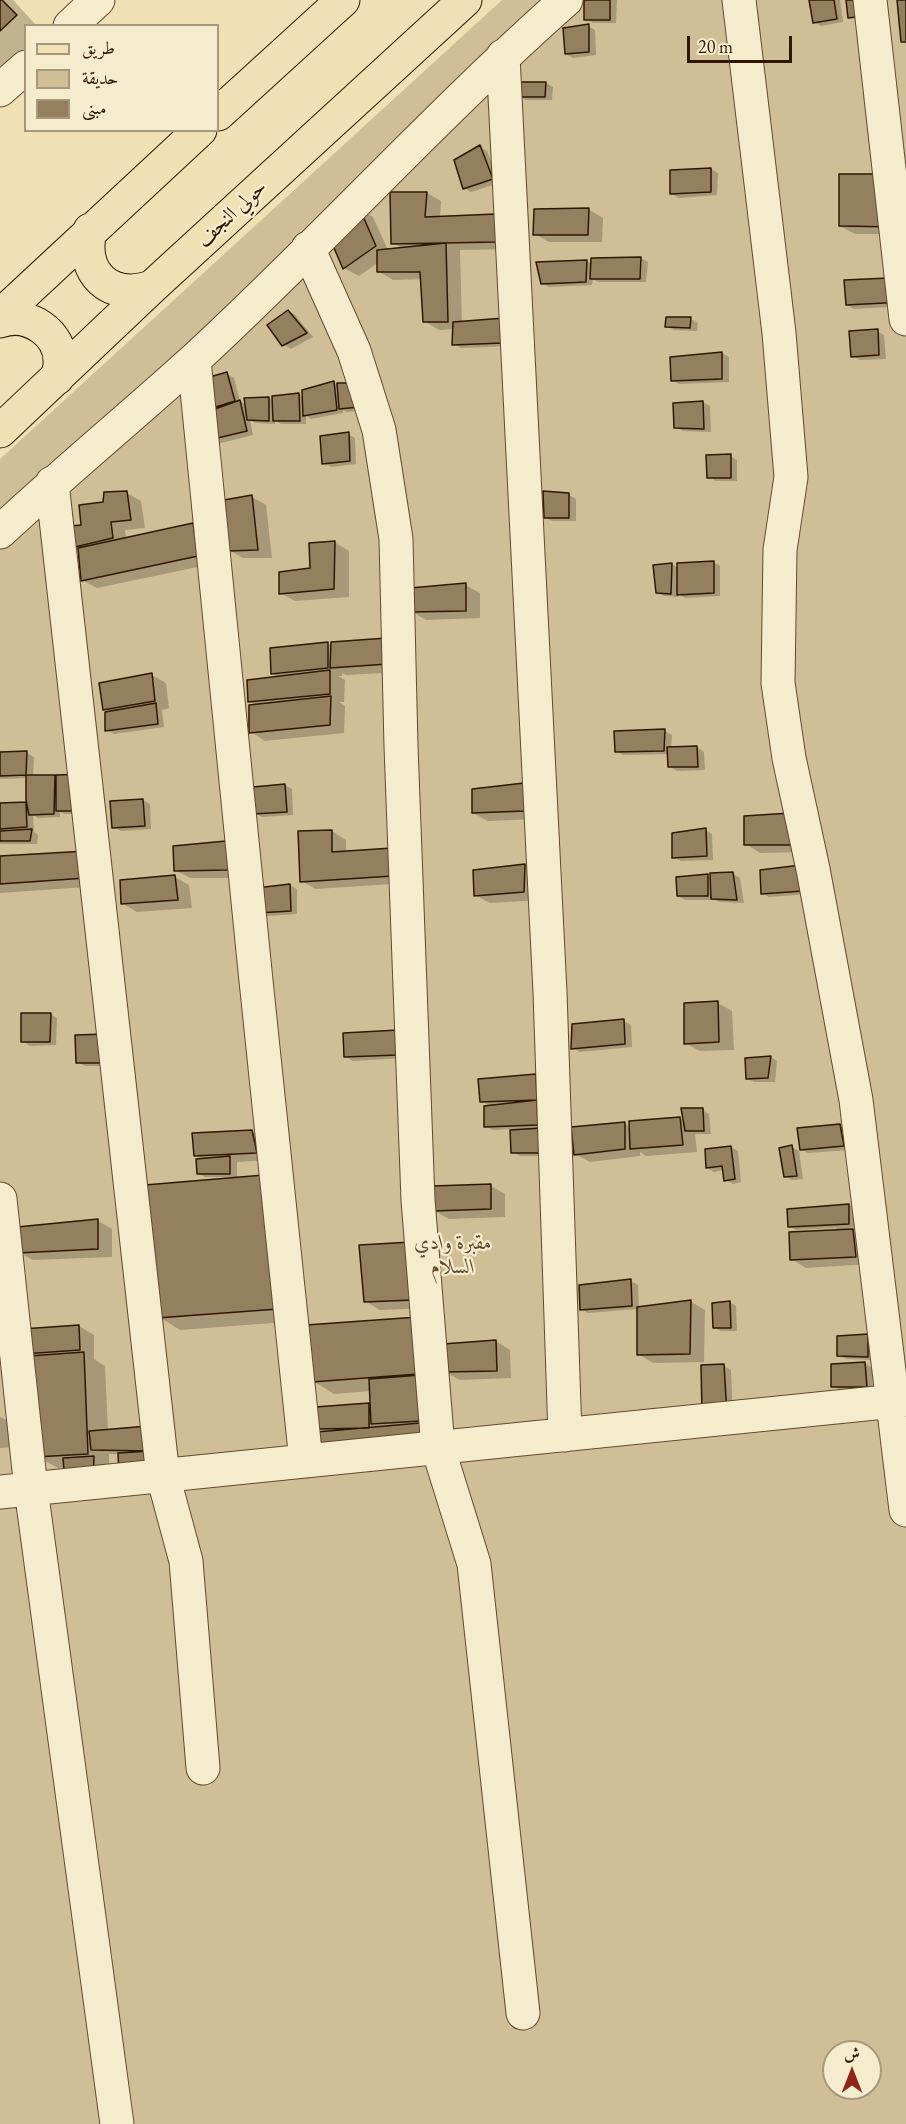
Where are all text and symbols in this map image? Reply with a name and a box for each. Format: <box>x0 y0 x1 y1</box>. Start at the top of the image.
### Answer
legend <box>24 24 219 132</box>
scale bar <box>690 24 795 62</box>
text: 20 m <box>698 35 733 58</box>
text: طريق <box>82 36 115 59</box>
text: حديقة <box>82 66 118 89</box>
text: مبنى <box>82 96 107 119</box>
street label: حولي النجف <box>191 175 273 253</box>
park label: مقبرة وادي السلام <box>414 1230 492 1280</box>
north arrow <box>822 2040 882 2100</box>
text: ش <box>844 2043 860 2064</box>

